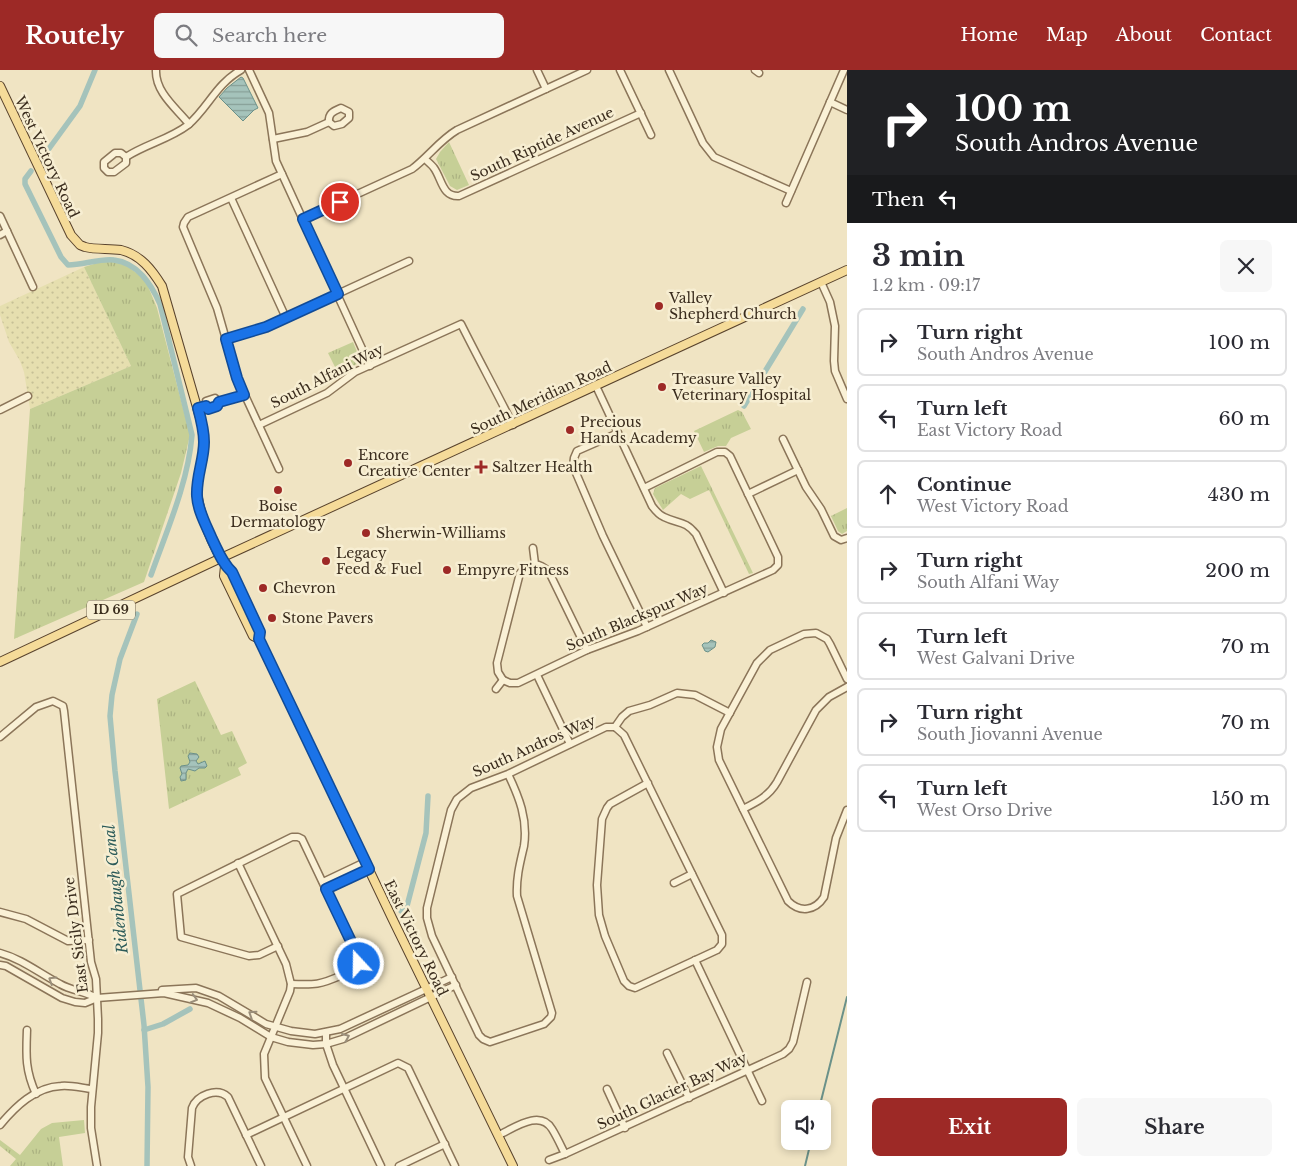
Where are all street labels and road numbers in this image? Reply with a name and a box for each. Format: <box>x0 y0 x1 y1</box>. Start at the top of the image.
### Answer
street label: West Victory Road <box>10 92 83 221</box>
street label: South Riptide Avenue <box>467 103 617 185</box>
street label: South Alfani Way <box>268 340 387 412</box>
street label: South Meridian Road <box>468 357 615 439</box>
street label: South Blackspur Way <box>563 579 711 655</box>
road number: ID 69 <box>87 600 135 620</box>
street label: South Andros Way <box>470 711 598 781</box>
street label: East Sicily Drive <box>60 876 92 994</box>
street label: East Victory Road <box>380 877 452 1000</box>
street label: South Glacier Bay Way <box>594 1048 750 1134</box>

